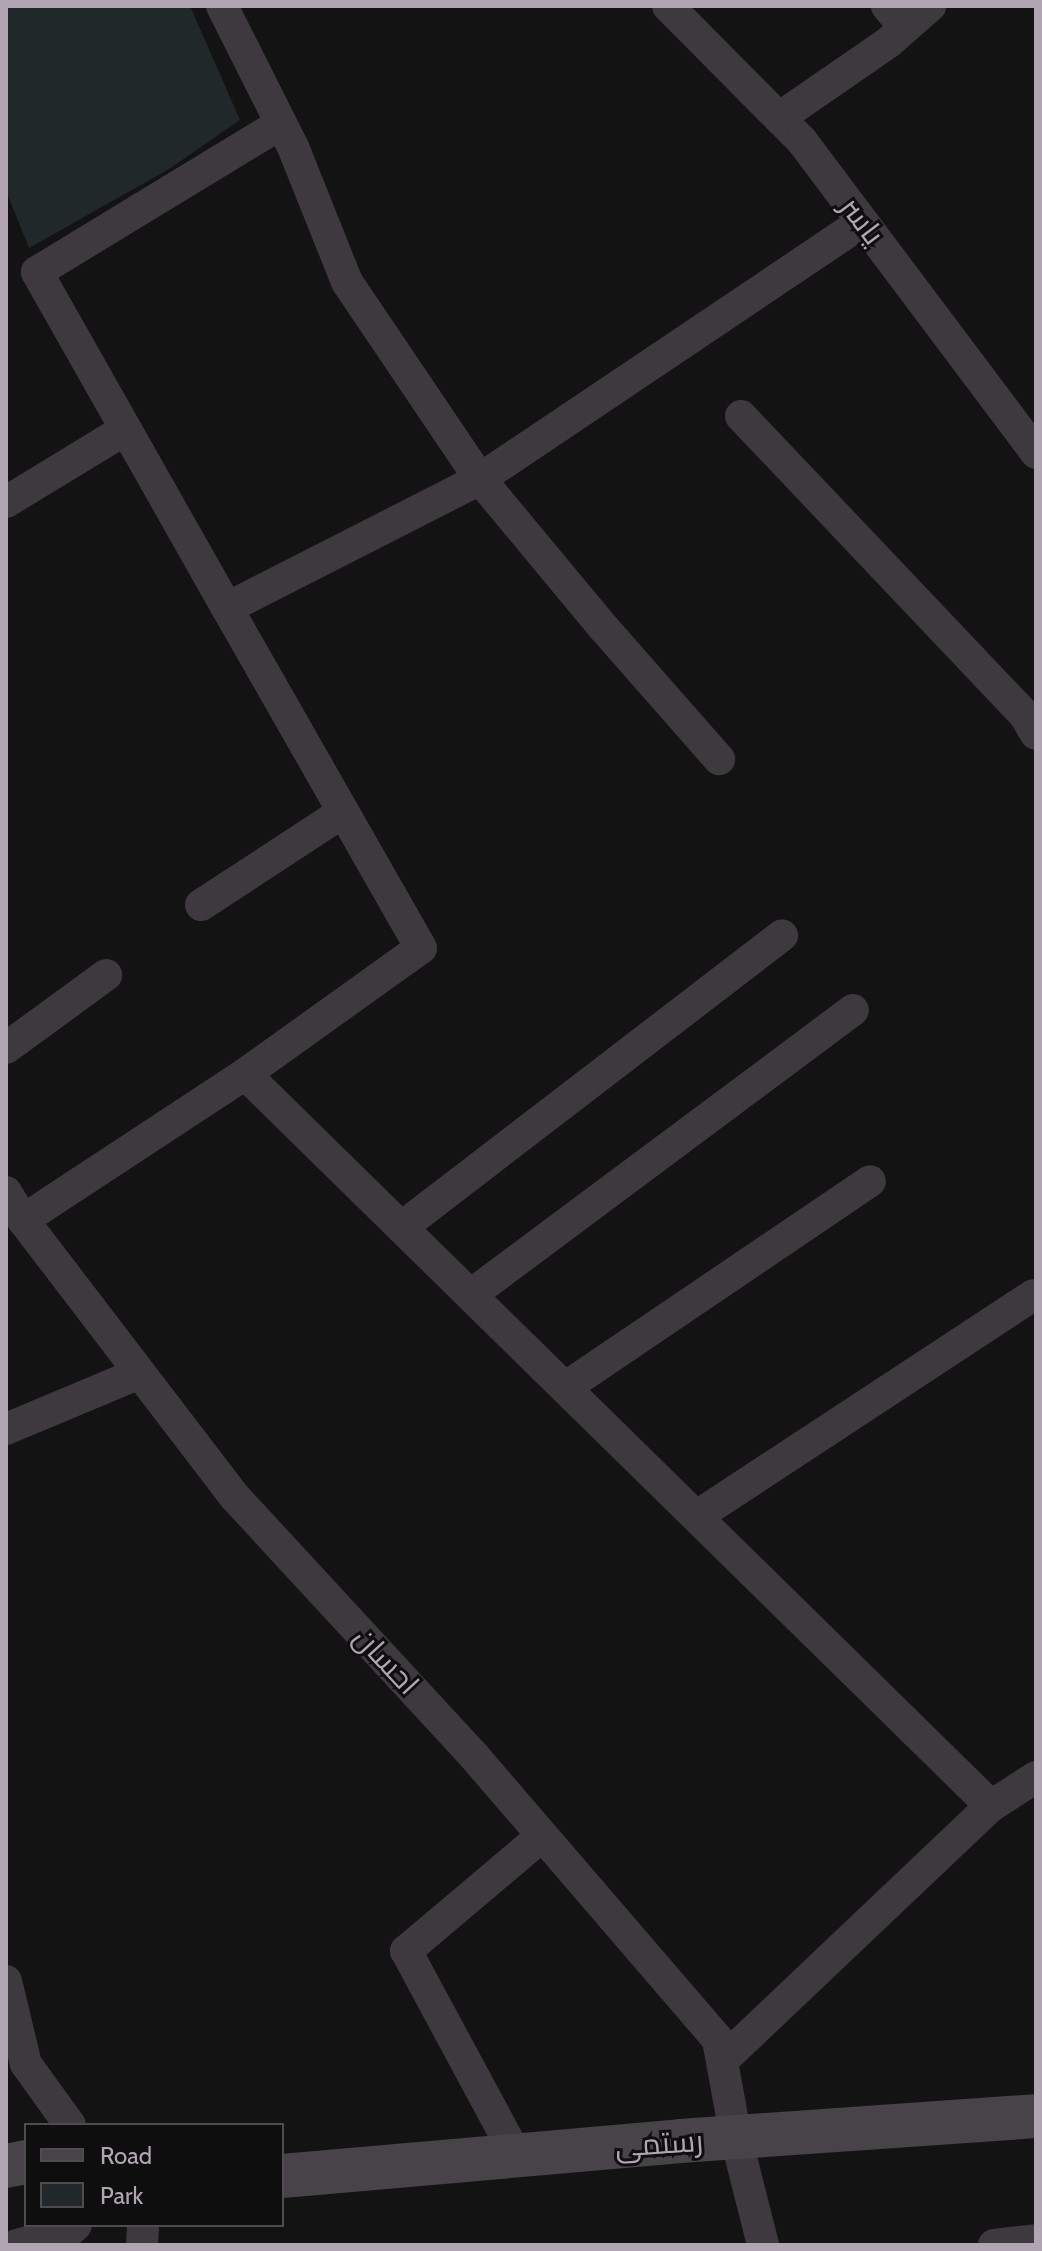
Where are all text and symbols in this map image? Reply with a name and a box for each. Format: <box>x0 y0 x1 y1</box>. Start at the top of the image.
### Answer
street label: یاسر <box>833 190 891 252</box>
street label: احسان <box>346 1620 426 1702</box>
legend <box>24 2123 284 2227</box>
street label: رستمی <box>614 2123 704 2165</box>
text: Road <box>100 2141 152 2170</box>
text: Park <box>100 2181 143 2210</box>

